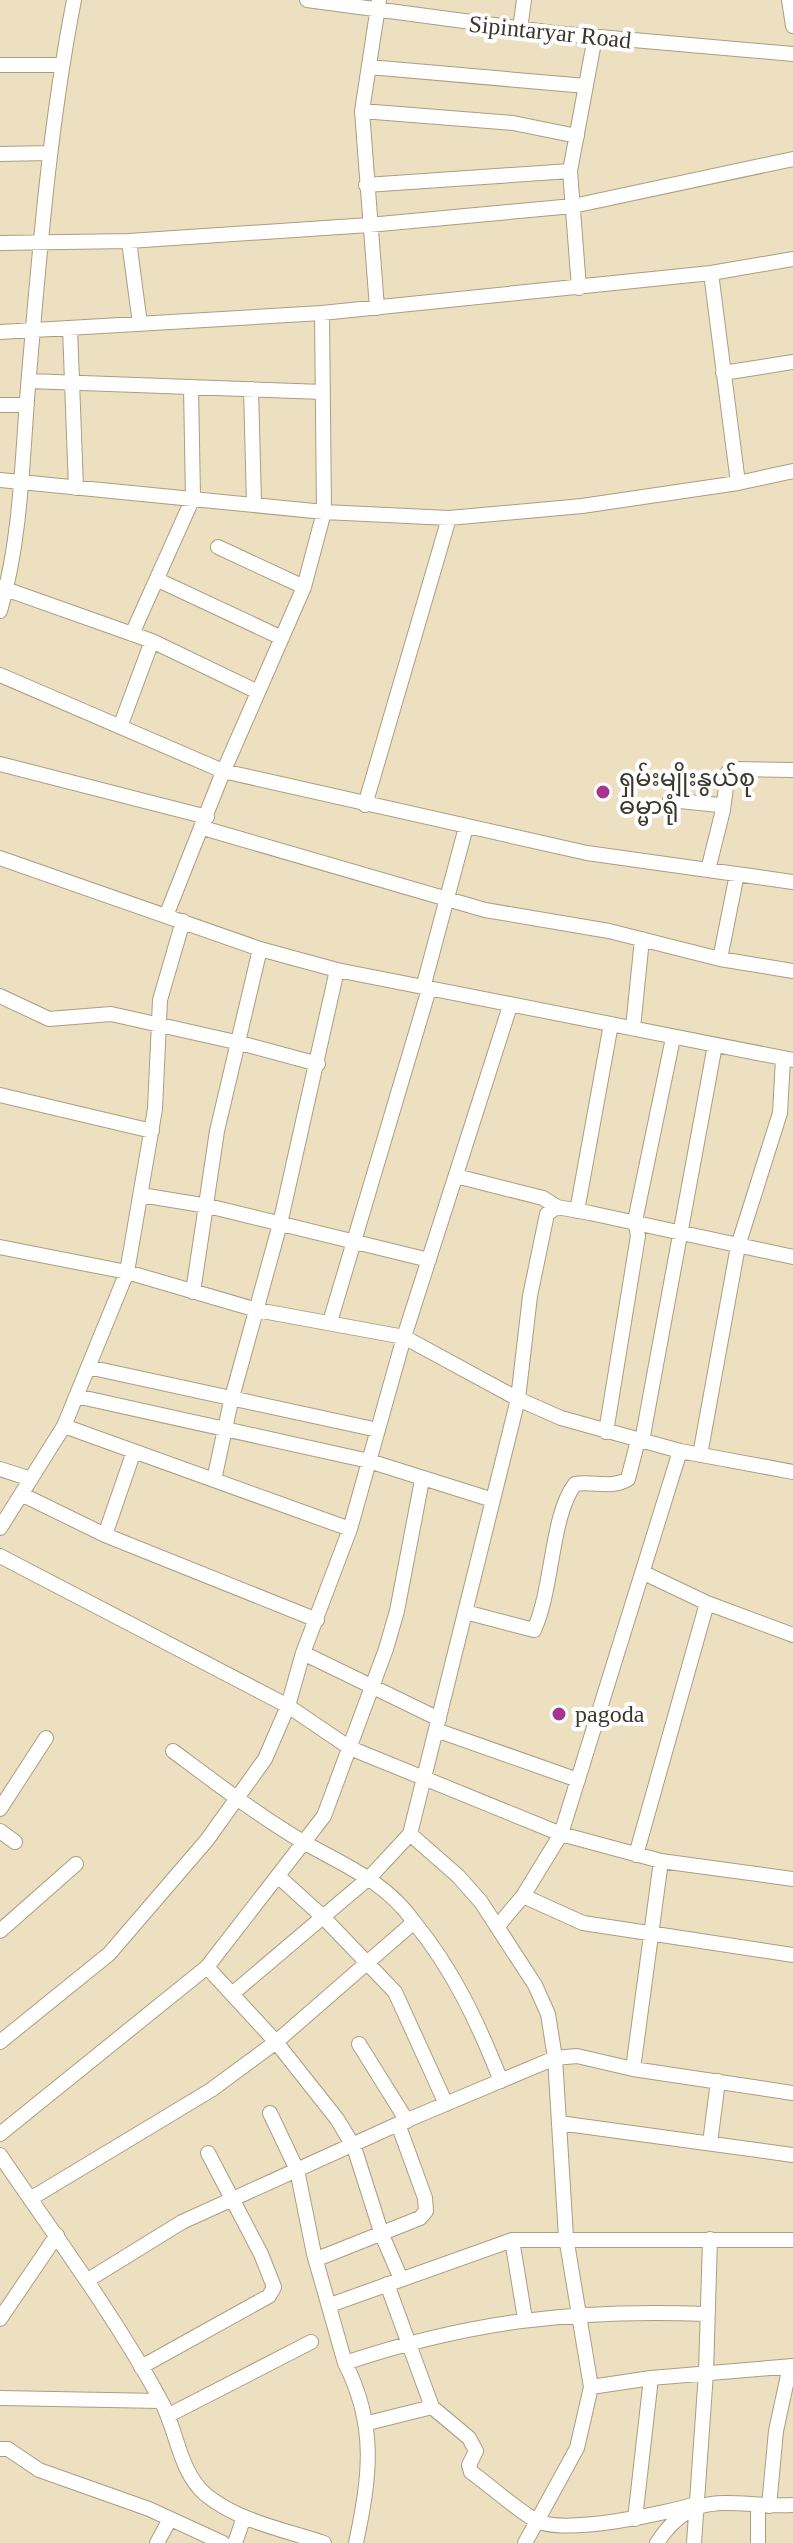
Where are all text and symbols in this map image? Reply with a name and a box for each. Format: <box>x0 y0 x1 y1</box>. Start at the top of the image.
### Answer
street label: Sipintaryar Road <box>467 11 633 53</box>
place label: ရှမ်းမျိုးနွယ်စု ဓမ္မာရုံ <box>619 762 755 826</box>
marker: ရှမ်းမျိုးနွယ်စု ဓမ္မာရုံ <box>594 783 612 801</box>
place label: pagoda <box>575 1701 645 1727</box>
marker: pagoda <box>550 1705 568 1723</box>

